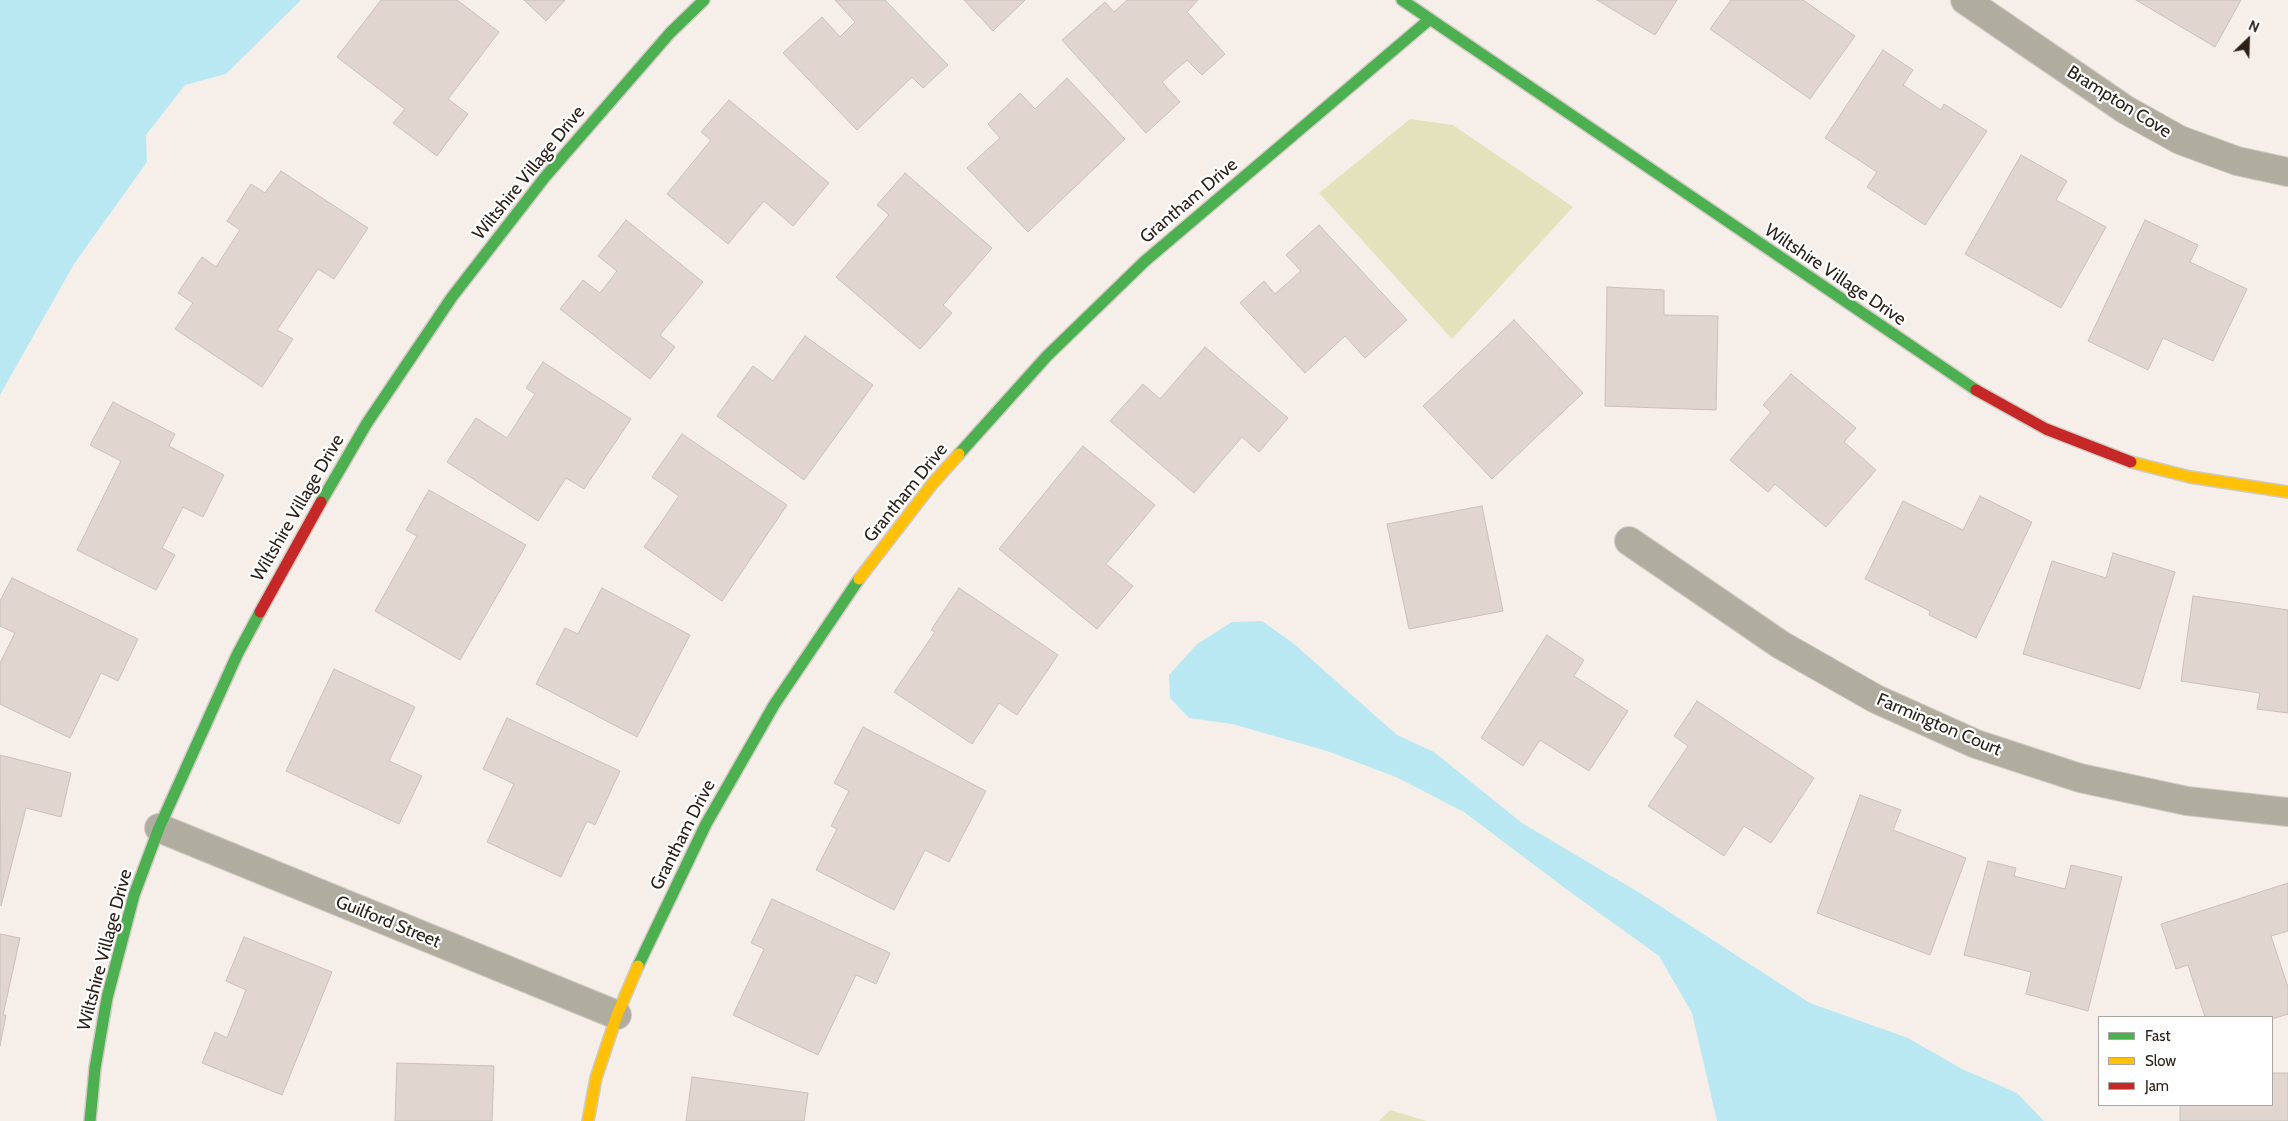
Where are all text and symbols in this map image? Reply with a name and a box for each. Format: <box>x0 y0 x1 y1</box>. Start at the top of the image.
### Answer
north arrow <box>2223 15 2273 65</box>
text: N <box>2246 16 2262 37</box>
street label: Brampton Cove <box>2063 61 2175 143</box>
street label: Wiltshire Village Drive <box>468 102 590 244</box>
street label: Grantham Drive <box>1136 154 1242 248</box>
street label: Wiltshire Village Drive <box>1760 220 1910 330</box>
street label: Wiltshire Village Drive <box>247 431 349 585</box>
street label: Grantham Drive <box>860 439 952 547</box>
street label: Farmington Court <box>1873 689 2005 761</box>
street label: Grantham Drive <box>646 776 720 894</box>
street label: Wiltshire Village Drive <box>73 867 137 1033</box>
street label: Guilford Street <box>333 891 443 953</box>
legend <box>2098 1016 2273 1106</box>
text: Fast <box>2145 1027 2170 1045</box>
text: Slow <box>2145 1052 2176 1070</box>
text: Jam <box>2145 1077 2169 1095</box>

